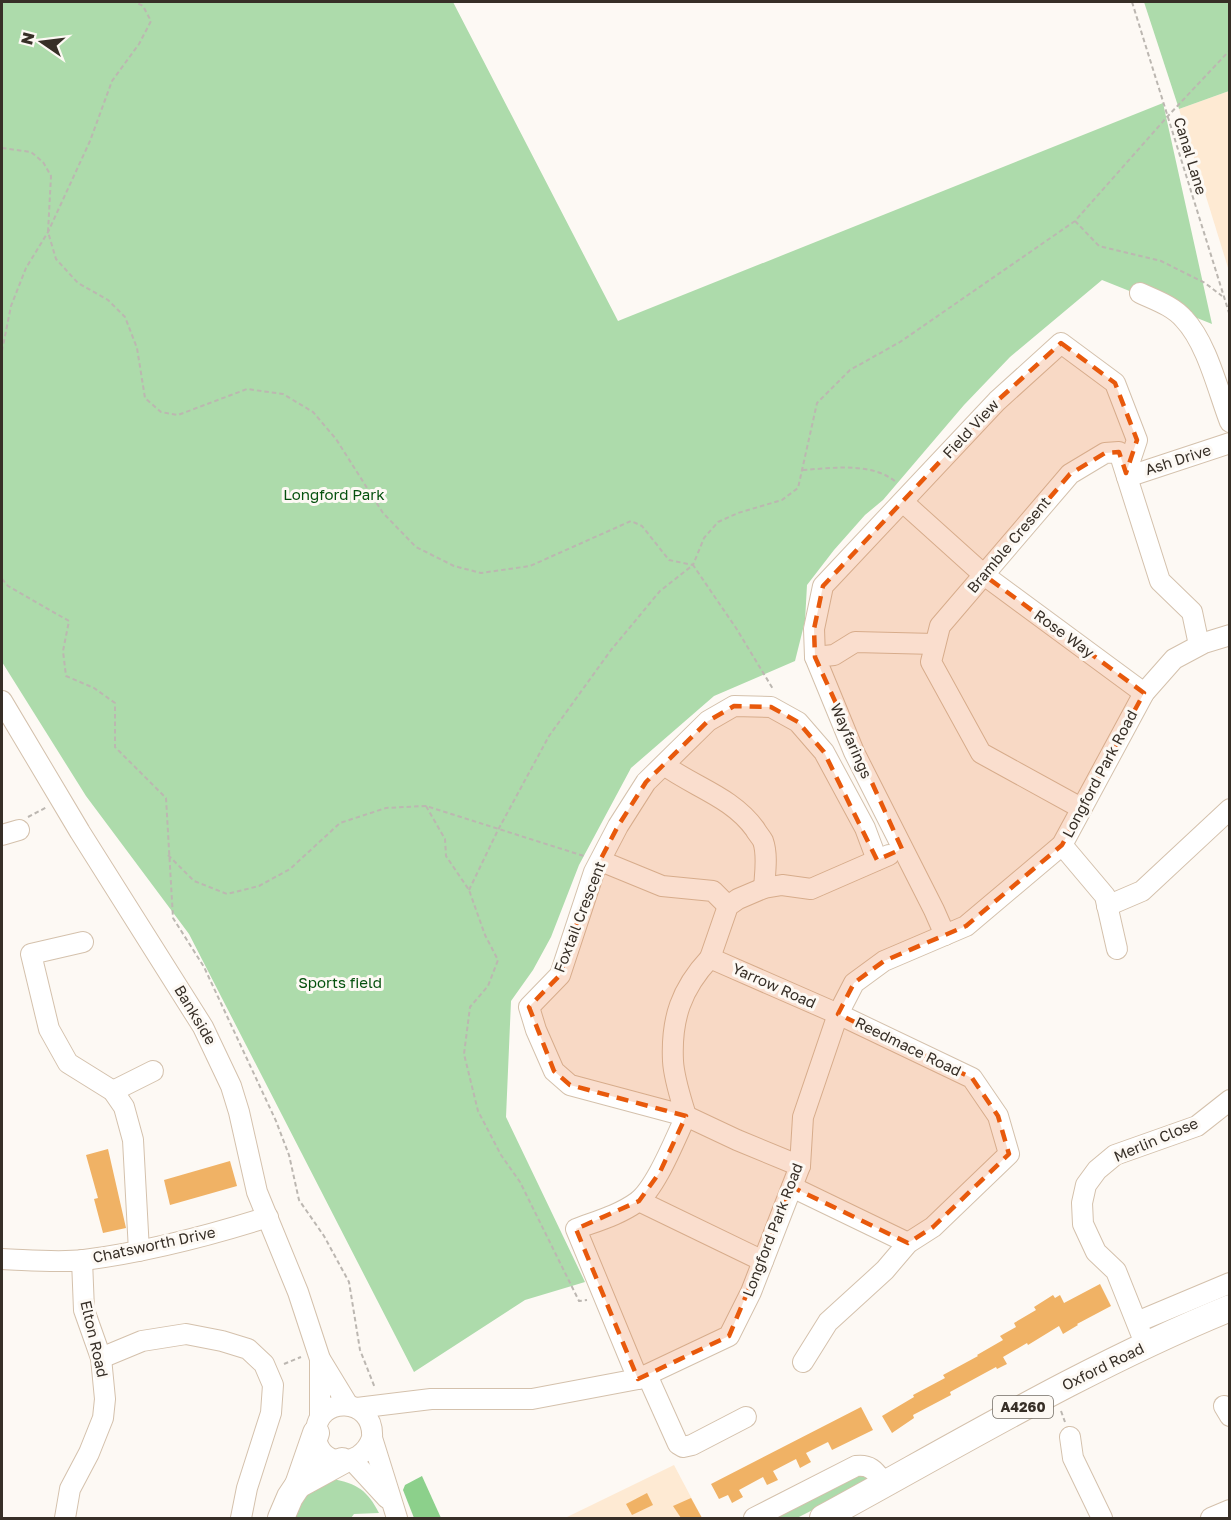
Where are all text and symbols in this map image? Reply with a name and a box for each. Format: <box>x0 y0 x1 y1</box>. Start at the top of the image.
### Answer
north arrow <box>12 12 72 72</box>
text: N <box>16 30 39 47</box>
street label: Canal Lane <box>1171 115 1211 197</box>
street label: Field View <box>938 395 1002 462</box>
street label: Ash Drive <box>1143 440 1213 478</box>
park label: Longford Park <box>283 485 385 503</box>
street label: Bramble Cresent <box>963 493 1054 596</box>
street label: Rose Way <box>1031 605 1099 661</box>
street label: Wayfarings <box>827 700 877 781</box>
street label: Longford Park Road <box>1058 707 1140 840</box>
street label: Foxtail Crescent <box>550 859 609 975</box>
street label: Yarrow Road <box>730 959 819 1012</box>
park label: Sports field <box>298 973 382 991</box>
street label: Bankside <box>171 982 221 1048</box>
street label: Reedmace Road <box>852 1013 964 1080</box>
street label: Merlin Close <box>1111 1113 1201 1165</box>
street label: Longford Park Road <box>738 1160 806 1299</box>
street label: Chatsworth Drive <box>91 1222 217 1266</box>
street label: Elton Road <box>77 1299 113 1379</box>
street label: Oxford Road <box>1059 1339 1146 1394</box>
road number: A4260 <box>993 1396 1053 1418</box>

